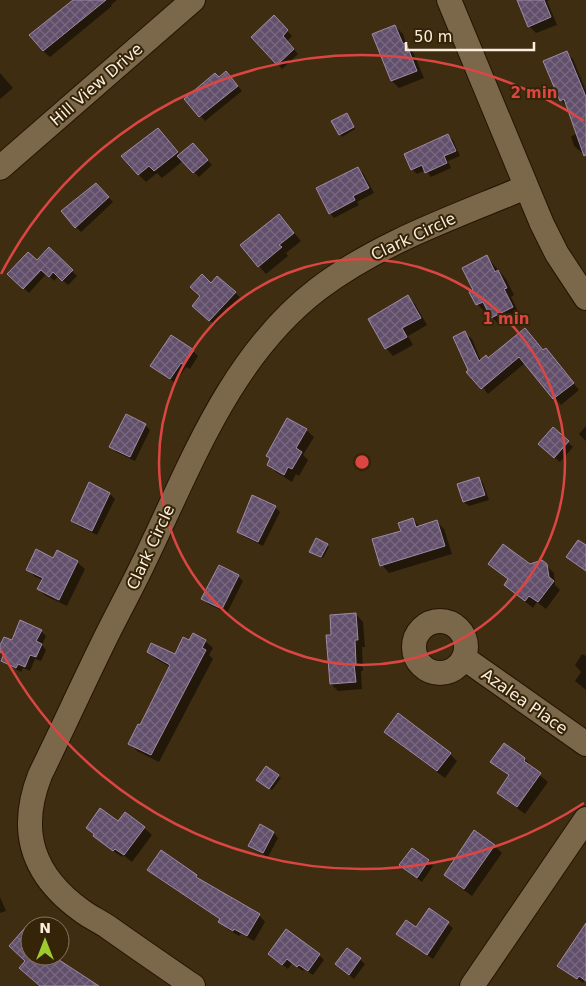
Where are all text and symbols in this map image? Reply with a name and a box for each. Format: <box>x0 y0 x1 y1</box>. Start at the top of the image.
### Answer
scale bar <box>406 20 534 52</box>
text: 50 m <box>414 28 452 46</box>
street label: Hill View Drive <box>46 39 146 130</box>
text: 2 min <box>510 84 558 102</box>
street label: Clark Circle <box>368 209 459 264</box>
text: 1 min <box>482 310 530 328</box>
centre of rings <box>353 453 371 471</box>
street label: Clark Circle <box>123 502 178 593</box>
street label: Azalea Place <box>478 665 571 738</box>
north arrow <box>20 916 70 966</box>
text: N <box>39 920 51 936</box>

